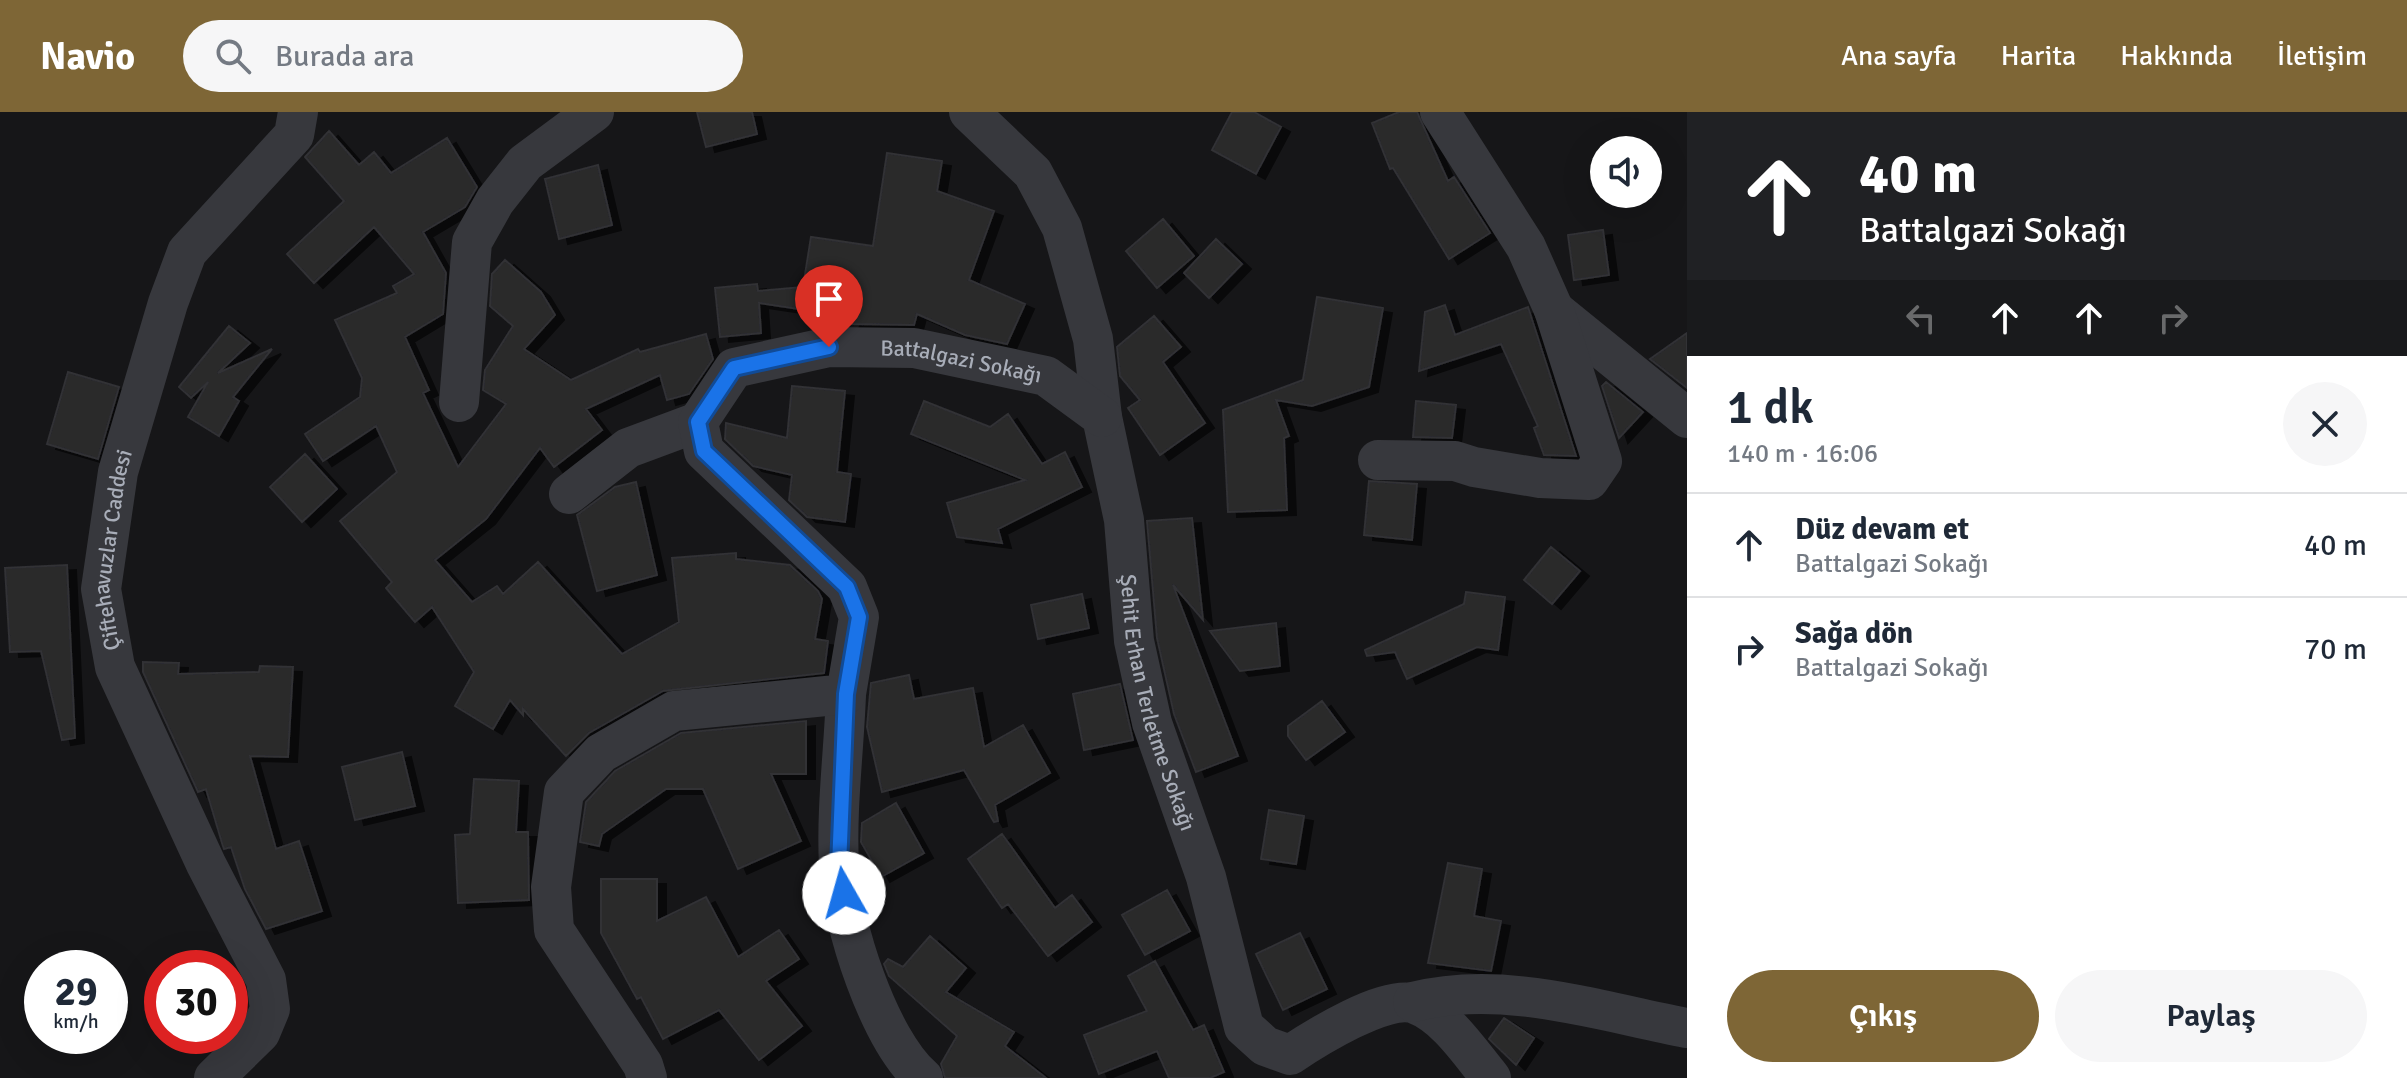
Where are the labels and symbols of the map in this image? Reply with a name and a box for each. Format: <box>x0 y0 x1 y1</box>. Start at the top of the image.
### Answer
pin <box>795 265 863 347</box>
street label: Battalgazi Sokağı <box>880 334 1044 388</box>
street label: Çiftehavuzlar Caddesi <box>87 446 138 653</box>
street label: Şehit Erhan Terletme Sokağı <box>1115 573 1202 834</box>
position arrow <box>802 851 886 935</box>
speed limit sign: 30 <box>144 950 248 1054</box>

